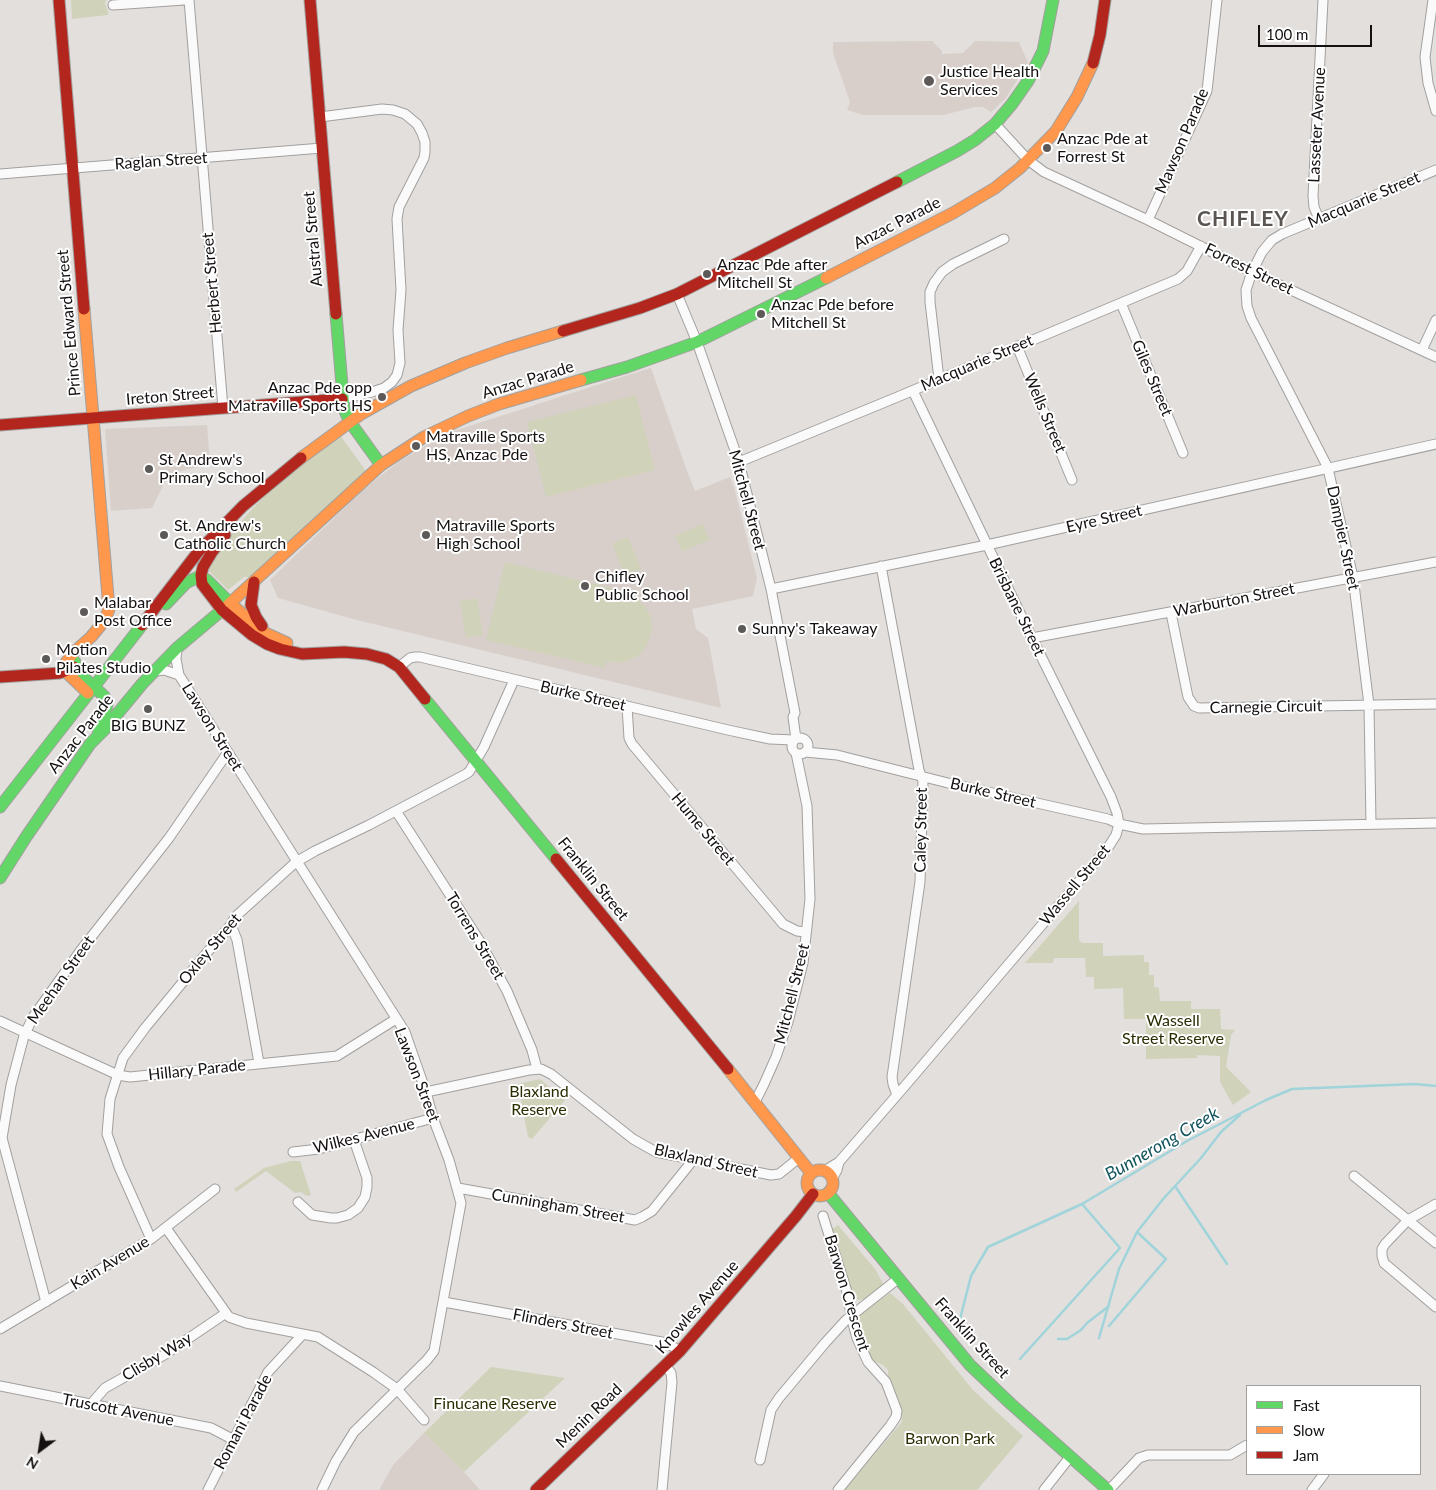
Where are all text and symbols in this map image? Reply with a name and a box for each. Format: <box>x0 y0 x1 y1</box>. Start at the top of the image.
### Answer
scale bar <box>1261 15 1375 47</box>
text: 100 m <box>1266 25 1308 43</box>
place label: Justice Health Services <box>940 62 1039 100</box>
street label: Lasseter Avenue <box>1304 67 1330 183</box>
marker: Justice Health Services <box>922 74 936 88</box>
street label: Mawson Parade <box>1151 86 1213 196</box>
place label: Anzac Pde at Forrest St <box>1057 129 1148 167</box>
marker: Anzac Pde at Forrest St <box>1041 142 1053 154</box>
street label: Raglan Street <box>114 148 208 174</box>
street label: Macquarie Street <box>1305 168 1423 232</box>
street label: Austral Street <box>299 190 327 288</box>
street label: Anzac Parade <box>850 193 944 253</box>
district label: CHIFLEY <box>1196 206 1290 232</box>
street label: Herbert Street <box>198 232 226 334</box>
street label: Forrest Street <box>1202 239 1296 299</box>
street label: Prince Edward Street <box>53 249 85 397</box>
place label: Anzac Pde after Mitchell St <box>717 255 827 293</box>
marker: Anzac Pde after Mitchell St <box>701 268 713 280</box>
place label: Anzac Pde before Mitchell St <box>771 295 894 333</box>
marker: Anzac Pde before Mitchell St <box>755 308 767 320</box>
street label: Macquarie Street <box>918 331 1036 395</box>
street label: Giles Street <box>1127 337 1177 419</box>
street label: Anzac Parade <box>480 357 576 403</box>
street label: Wells Street <box>1020 370 1070 456</box>
place label: Anzac Pde opp Matraville Sports HS <box>228 378 372 416</box>
street label: Ireton Street <box>125 383 215 409</box>
marker: Anzac Pde opp Matraville Sports HS <box>376 391 388 403</box>
place label: Matraville Sports HS, Anzac Pde <box>426 427 545 465</box>
marker: Matraville Sports HS, Anzac Pde <box>410 440 422 452</box>
street label: Mitchell Street <box>724 448 770 552</box>
place label: St Andrew's Primary School <box>159 450 265 488</box>
marker: St Andrew's Primary School <box>143 463 155 475</box>
street label: Dampier Street <box>1323 484 1363 592</box>
street label: Eyre Street <box>1064 501 1144 537</box>
place label: St. Andrew's Catholic Church <box>174 516 286 554</box>
place label: Matraville Sports High School <box>436 516 555 554</box>
marker: St. Andrew's Catholic Church <box>158 529 170 541</box>
marker: Matraville Sports High School <box>420 529 432 541</box>
street label: Brisbane Street <box>985 555 1049 659</box>
place label: Chifley Public School <box>595 567 689 605</box>
street label: Warburton Street <box>1172 579 1296 621</box>
marker: Chifley Public School <box>579 580 591 592</box>
place label: Malabar Post Office <box>94 593 172 631</box>
marker: Malabar Post Office <box>78 606 90 618</box>
place label: Sunny's Takeaway <box>752 619 878 639</box>
marker: Sunny's Takeaway <box>736 623 748 635</box>
place label: Motion Pilates Studio <box>56 640 151 678</box>
marker: Motion Pilates Studio <box>40 653 52 665</box>
street label: Burke Street <box>538 677 628 715</box>
street label: Lawson Street <box>177 680 247 774</box>
street label: Anzac Parade <box>44 691 118 777</box>
street label: Carnegie Circuit <box>1209 696 1323 718</box>
marker: BIG BUNZ <box>142 703 154 715</box>
place label: BIG BUNZ <box>111 716 185 736</box>
street label: Burke Street <box>948 774 1038 812</box>
street label: Caley Street <box>911 787 931 873</box>
street label: Hume Street <box>667 789 739 869</box>
street label: Franklin Street <box>553 833 633 925</box>
street label: Wassell Street <box>1036 841 1114 929</box>
street label: Torrens Street <box>441 889 509 983</box>
street label: Oxley Street <box>175 910 245 988</box>
street label: Meehan Street <box>23 932 99 1028</box>
street label: Mitchell Street <box>770 942 814 1046</box>
park label: Wassell Street Reserve <box>1122 1011 1224 1049</box>
street label: Lawson Street <box>390 1025 444 1125</box>
street label: Hillary Parade <box>147 1055 247 1085</box>
park label: Blaxland Reserve <box>509 1082 569 1120</box>
water label: Bunnerong Creek <box>1101 1103 1223 1185</box>
street label: Wilkes Avenue <box>311 1114 417 1158</box>
street label: Blaxland Street <box>652 1140 760 1182</box>
street label: Cunningham Street <box>490 1185 626 1227</box>
street label: Kain Avenue <box>67 1232 153 1294</box>
street label: Barwon Crescent <box>820 1233 874 1353</box>
street label: Knowles Avenue <box>651 1256 743 1358</box>
street label: Franklin Street <box>931 1294 1013 1382</box>
street label: Flinders Street <box>511 1305 615 1343</box>
street label: Clisby Way <box>119 1329 195 1385</box>
street label: Romani Parade <box>210 1371 276 1473</box>
street label: Menin Road <box>552 1380 626 1452</box>
legend <box>1246 1385 1421 1475</box>
street label: Truscott Avenue <box>60 1390 176 1430</box>
park label: Finucane Reserve <box>433 1394 557 1414</box>
text: Fast <box>1293 1396 1320 1414</box>
text: Slow <box>1293 1421 1325 1439</box>
north arrow <box>15 1425 65 1475</box>
park label: Barwon Park <box>905 1429 995 1449</box>
text: Jam <box>1293 1446 1319 1464</box>
text: N <box>23 1453 41 1473</box>

